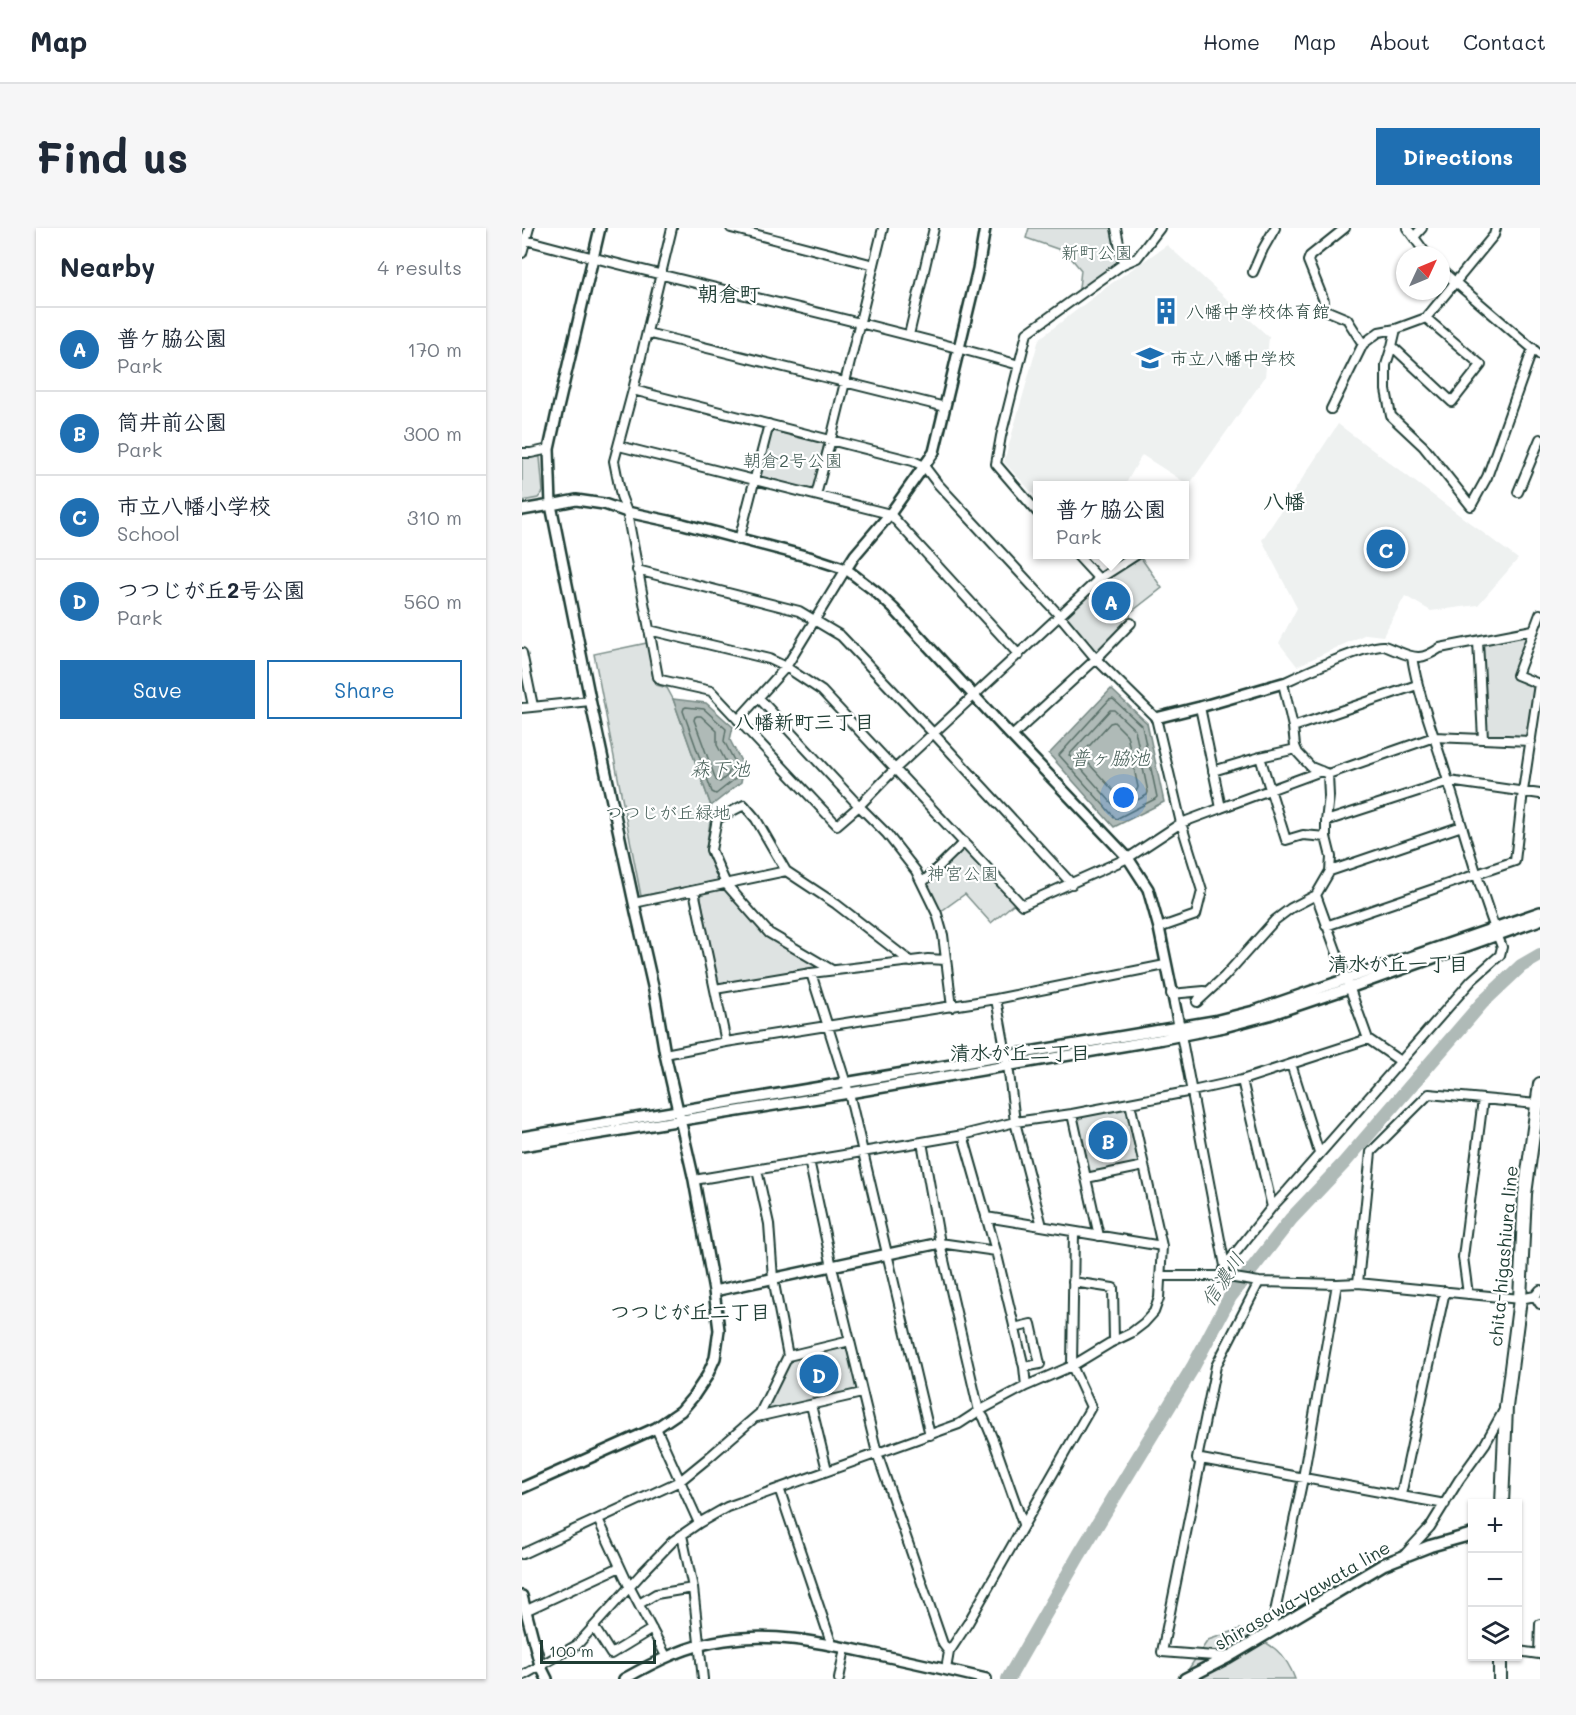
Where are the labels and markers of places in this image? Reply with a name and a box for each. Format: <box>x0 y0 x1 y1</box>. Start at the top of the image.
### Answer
building icon: 八幡中学校体育館 <box>1151 296 1181 326</box>
place label: 八幡中学校体育館 <box>1186 299 1330 323</box>
school or university icon: 市立八幡中学校 <box>1135 343 1165 373</box>
place label: 市立八幡中学校 <box>1170 346 1296 370</box>
pin: C <box>1366 526 1406 572</box>
pin: A <box>1092 578 1130 623</box>
pin: B <box>1088 1118 1128 1162</box>
pin: D <box>800 1352 838 1396</box>

